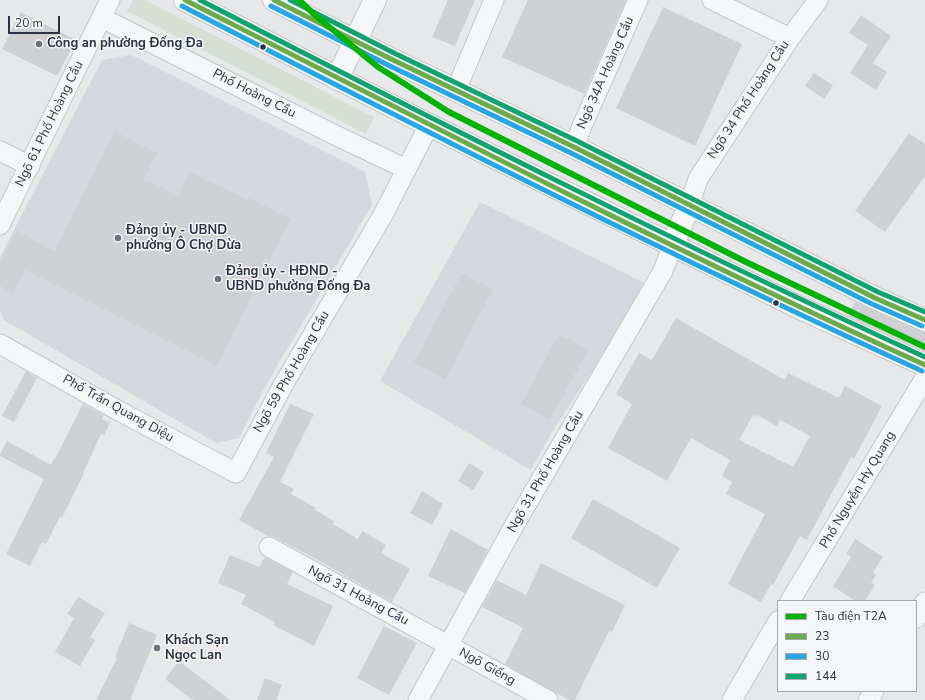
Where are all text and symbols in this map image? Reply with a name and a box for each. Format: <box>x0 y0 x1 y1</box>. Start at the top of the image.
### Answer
scale bar <box>10 8 62 34</box>
street label: Ngõ 34A Hoàng Cầu <box>574 14 638 132</box>
text: 20 m <box>15 15 43 31</box>
place label: Công an phường Đống Đa <box>47 36 203 52</box>
street label: Ngõ 34 Phố Hoàng Cầu <box>705 38 793 162</box>
marker: Công an phường Đống Đa <box>34 39 44 49</box>
unlabelled marker <box>258 42 268 52</box>
street label: Ngõ 61 Phố Hoàng Cầu <box>13 59 87 189</box>
street label: Phố Hoàng Cầu <box>210 66 298 122</box>
place label: Đảng ủy - UBND phường Ô Chợ Dừa <box>126 223 241 254</box>
marker: Đảng ủy - UBND phường Ô Chợ Dừa <box>113 233 123 243</box>
place label: Đảng ủy - HĐND - UBND phường Đống Đa <box>226 264 370 295</box>
marker: Đảng ủy - HĐND - UBND phường Đống Đa <box>213 274 223 284</box>
unlabelled marker <box>771 298 781 308</box>
street label: Ngõ 59 Phố Hoàng Cầu <box>251 308 333 436</box>
street label: Phố Trần Quang Diệu <box>60 372 176 446</box>
street label: Ngõ 31 Phố Hoàng Cầu <box>505 408 587 536</box>
street label: Phố Nguyễn Hy Quang <box>817 429 899 551</box>
street label: Ngõ 31 Hoàng Cầu <box>305 563 411 629</box>
legend <box>777 600 917 692</box>
text: Tàu điện T2A <box>815 608 887 624</box>
text: 23 <box>815 628 829 644</box>
place label: Khách Sạn Ngọc Lan <box>165 633 229 664</box>
marker: Khách Sạn Ngọc Lan <box>152 643 162 653</box>
street label: Ngõ Giếng <box>456 645 518 689</box>
text: 30 <box>815 648 829 664</box>
text: 144 <box>815 668 837 684</box>

